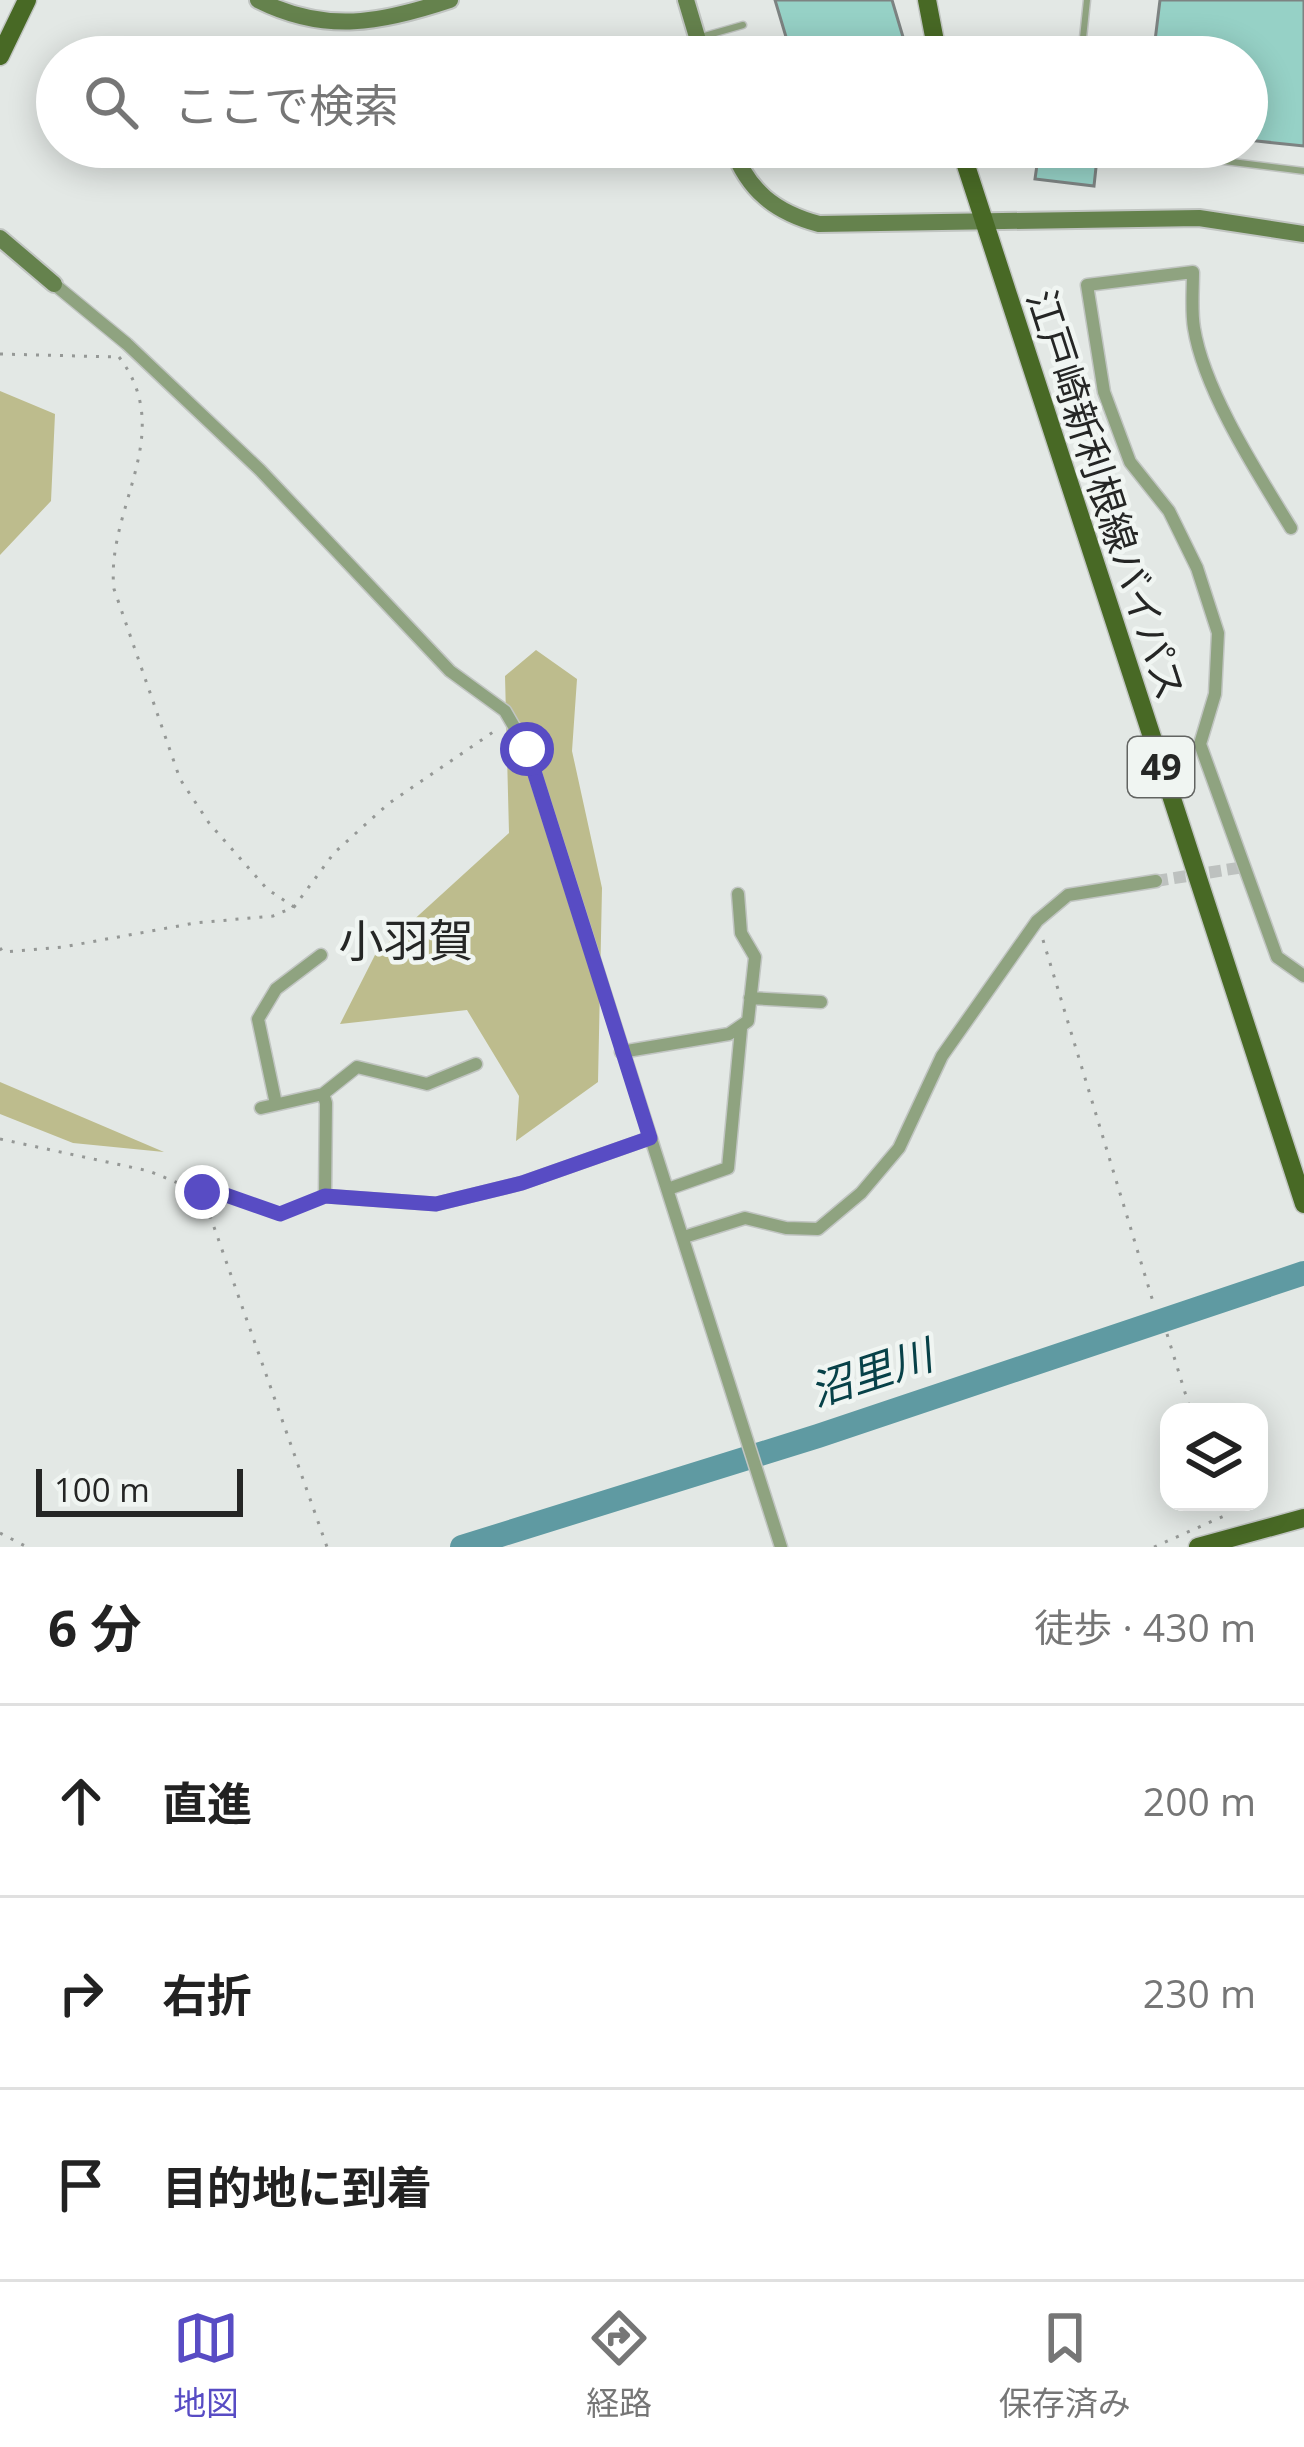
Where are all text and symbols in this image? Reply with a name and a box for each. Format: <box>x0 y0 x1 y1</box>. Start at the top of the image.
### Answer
search box <box>36 36 1268 168</box>
icon: search <box>78 69 144 135</box>
text: ここで検索 <box>174 74 399 135</box>
street label: 江戸崎新利根線バイパス <box>1016 283 1199 706</box>
route start <box>500 722 554 776</box>
road number: 49 <box>1128 737 1194 797</box>
district label: 小羽賀 <box>338 909 474 970</box>
route end <box>175 1165 229 1219</box>
water label: 沼里川 <box>802 1324 943 1418</box>
map controls <box>1160 1403 1268 1511</box>
button: layers <box>1160 1403 1268 1511</box>
scale bar <box>36 1463 243 1516</box>
text: 100 m <box>54 1467 150 1512</box>
text: 6 分 <box>48 1592 141 1662</box>
text: 徒歩 · 430 m <box>1034 1600 1256 1653</box>
icon: ahead <box>48 1768 114 1834</box>
text: 直進 <box>162 1772 252 1833</box>
text: 200 m <box>1143 1774 1256 1827</box>
icon: right <box>48 1960 114 2026</box>
text: 右折 <box>162 1964 252 2025</box>
text: 230 m <box>1143 1966 1256 2019</box>
icon: arrive <box>48 2152 114 2218</box>
text: 目的地に到着 <box>162 2156 432 2217</box>
tab: 地図 <box>173 2305 239 2425</box>
tab: 経路 <box>586 2305 652 2425</box>
tab: 保存済み <box>999 2305 1131 2425</box>

